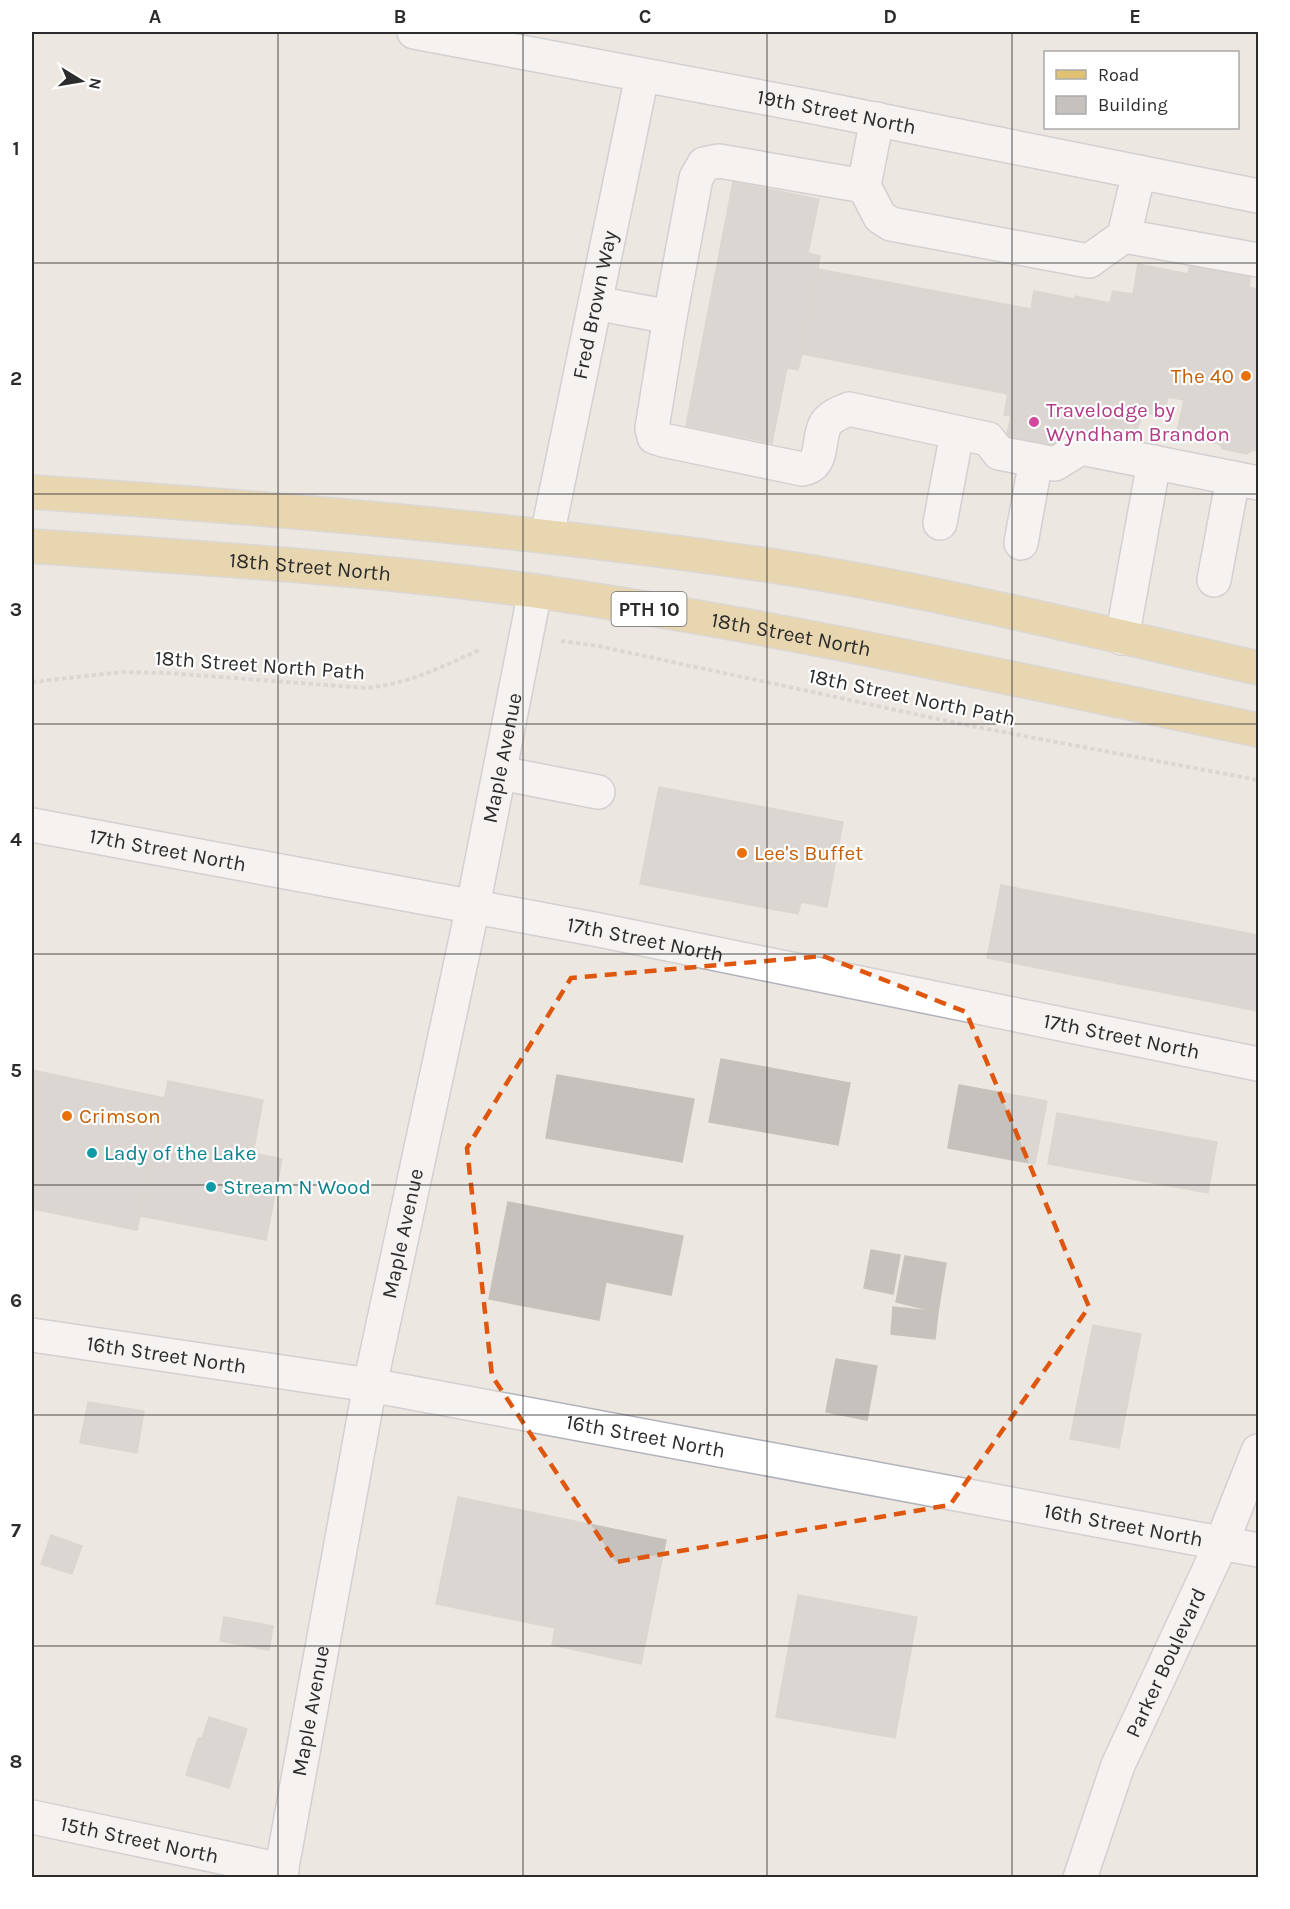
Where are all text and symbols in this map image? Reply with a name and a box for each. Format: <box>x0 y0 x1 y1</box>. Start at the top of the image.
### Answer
text: A <box>149 5 162 28</box>
text: B <box>394 5 406 28</box>
text: C <box>639 5 651 28</box>
text: D <box>883 5 897 28</box>
text: E <box>1129 5 1141 28</box>
north arrow <box>51 51 111 111</box>
legend <box>1044 51 1239 129</box>
text: Road <box>1098 64 1139 86</box>
text: N <box>85 76 106 91</box>
street label: 19th Street North <box>755 85 918 139</box>
text: Building <box>1098 94 1168 116</box>
text: 1 <box>12 137 20 160</box>
street label: Fred Brown Way <box>568 228 622 381</box>
place label: The 40 <box>1171 364 1234 388</box>
text: 2 <box>10 367 22 390</box>
marker: The 40 <box>1239 369 1253 383</box>
place label: Travelodge by Wyndham Brandon <box>1046 398 1230 446</box>
marker: Travelodge by Wyndham Brandon <box>1027 415 1041 429</box>
street label: 18th Street North <box>228 548 392 586</box>
road number: PTH 10 <box>612 592 686 626</box>
text: 3 <box>10 598 22 621</box>
street label: 18th Street North <box>709 608 873 661</box>
street label: 18th Street North Path <box>154 646 366 684</box>
street label: 18th Street North Path <box>806 663 1018 731</box>
street label: Maple Avenue <box>478 691 527 825</box>
street label: 17th Street North <box>87 824 248 876</box>
text: 4 <box>10 828 22 851</box>
place label: Lee's Buffet <box>754 841 863 865</box>
marker: Lee's Buffet <box>735 846 749 860</box>
street label: 17th Street North <box>565 912 726 967</box>
street label: 17th Street North <box>1041 1009 1202 1064</box>
text: 5 <box>10 1059 22 1082</box>
place label: Crimson <box>79 1104 161 1128</box>
marker: Crimson <box>60 1109 74 1123</box>
place label: Lady of the Lake <box>104 1141 257 1165</box>
marker: Lady of the Lake <box>85 1146 99 1160</box>
street label: Maple Avenue <box>377 1166 428 1301</box>
place label: Stream N Wood <box>223 1175 371 1199</box>
marker: Stream N Wood <box>204 1180 218 1194</box>
text: 6 <box>10 1289 22 1312</box>
street label: 16th Street North <box>85 1331 248 1379</box>
street label: 16th Street North <box>564 1410 727 1463</box>
street label: 16th Street North <box>1042 1498 1205 1552</box>
text: 7 <box>11 1519 21 1542</box>
street label: Parker Boulevard <box>1121 1584 1211 1741</box>
street label: Maple Avenue <box>287 1643 334 1778</box>
text: 8 <box>10 1750 22 1773</box>
street label: 15th Street North <box>58 1811 221 1868</box>

